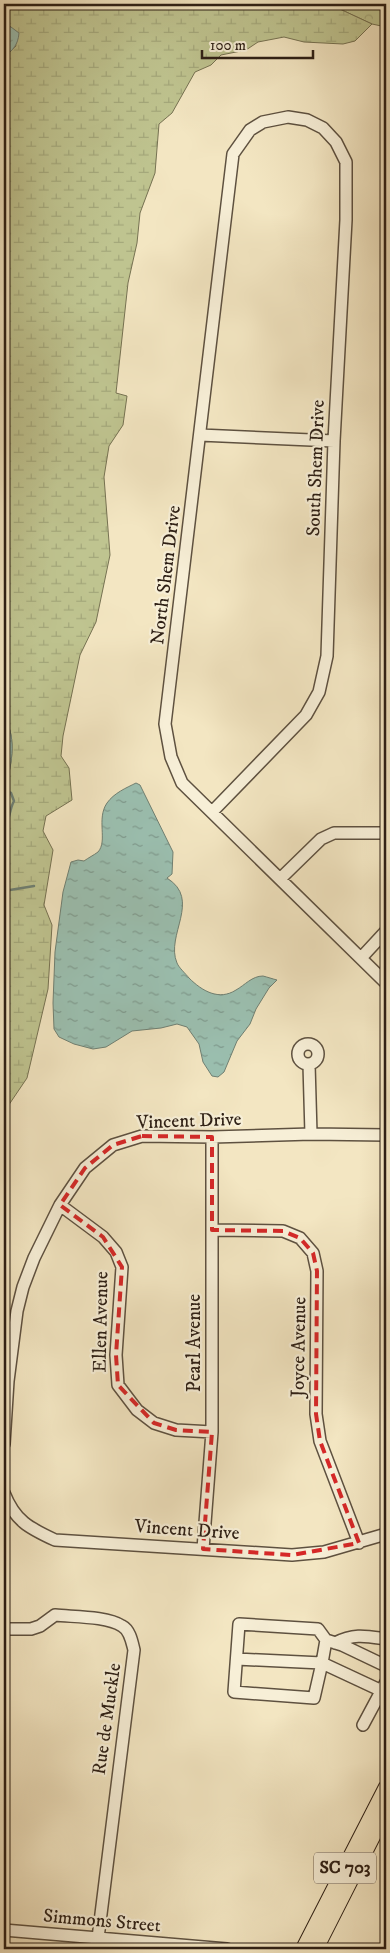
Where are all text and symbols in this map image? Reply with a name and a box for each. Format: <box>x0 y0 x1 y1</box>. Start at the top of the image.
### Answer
scale bar <box>202 28 314 60</box>
text: 100 m <box>210 36 246 55</box>
street label: South Shem Drive <box>302 399 330 537</box>
street label: North Shem Drive <box>146 504 186 646</box>
street label: Vincent Drive <box>135 1108 242 1134</box>
street label: Ellen Avenue <box>89 1271 113 1373</box>
street label: Pearl Avenue <box>183 1294 206 1392</box>
street label: Joyce Avenue <box>287 1297 311 1399</box>
street label: Vincent Drive <box>133 1515 240 1545</box>
street label: Rue de Muckle <box>88 1662 126 1776</box>
road number: SC 703 <box>314 1852 376 1884</box>
street label: Simmons Street <box>42 1904 162 1938</box>

